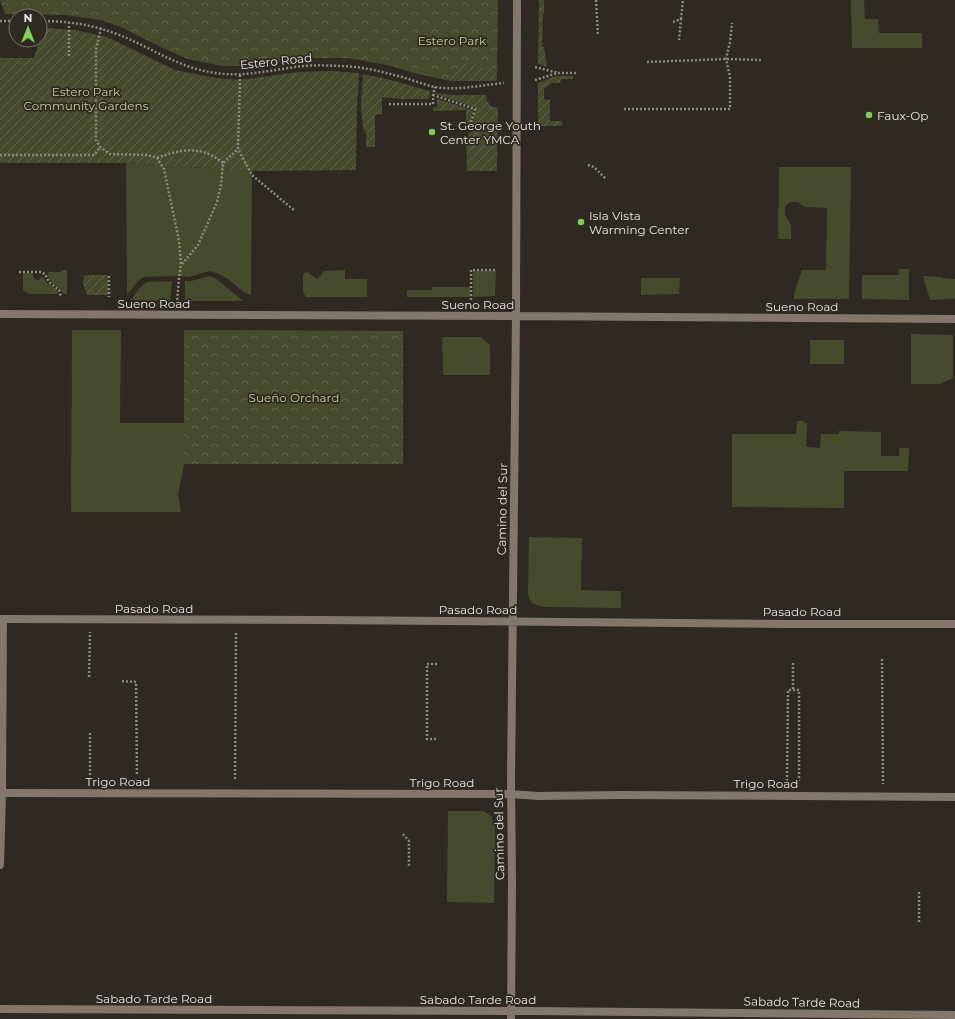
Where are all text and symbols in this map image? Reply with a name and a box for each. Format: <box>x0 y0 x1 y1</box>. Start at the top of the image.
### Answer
north arrow <box>8 8 48 48</box>
text: N <box>24 11 32 25</box>
park label: Estero Park <box>418 33 487 48</box>
street label: Estero Road <box>239 50 313 72</box>
park label: Estero Park Community Gardens <box>24 84 149 113</box>
place label: Faux-Op <box>877 108 929 123</box>
marker: Faux-Op <box>864 110 874 120</box>
place label: St. George Youth Center YMCA <box>440 118 541 147</box>
marker: St. George Youth Center YMCA <box>427 127 437 137</box>
place label: Isla Vista Warming Center <box>589 208 689 237</box>
marker: Isla Vista Warming Center <box>576 217 586 227</box>
street label: Sueno Road <box>118 296 190 311</box>
street label: Sueno Road <box>442 297 514 312</box>
street label: Sueno Road <box>766 299 838 314</box>
park label: Sueño Orchard <box>249 390 339 405</box>
street label: Camino del Sur <box>494 463 510 555</box>
street label: Pasado Road <box>115 601 193 616</box>
street label: Pasado Road <box>439 602 517 617</box>
street label: Pasado Road <box>763 604 841 619</box>
street label: Trigo Road <box>86 774 150 789</box>
street label: Trigo Road <box>410 775 474 790</box>
street label: Trigo Road <box>734 776 798 791</box>
street label: Camino del Sur <box>491 788 507 880</box>
street label: Sabado Tarde Road <box>96 991 212 1006</box>
street label: Sabado Tarde Road <box>420 992 536 1007</box>
street label: Sabado Tarde Road <box>744 993 860 1011</box>

